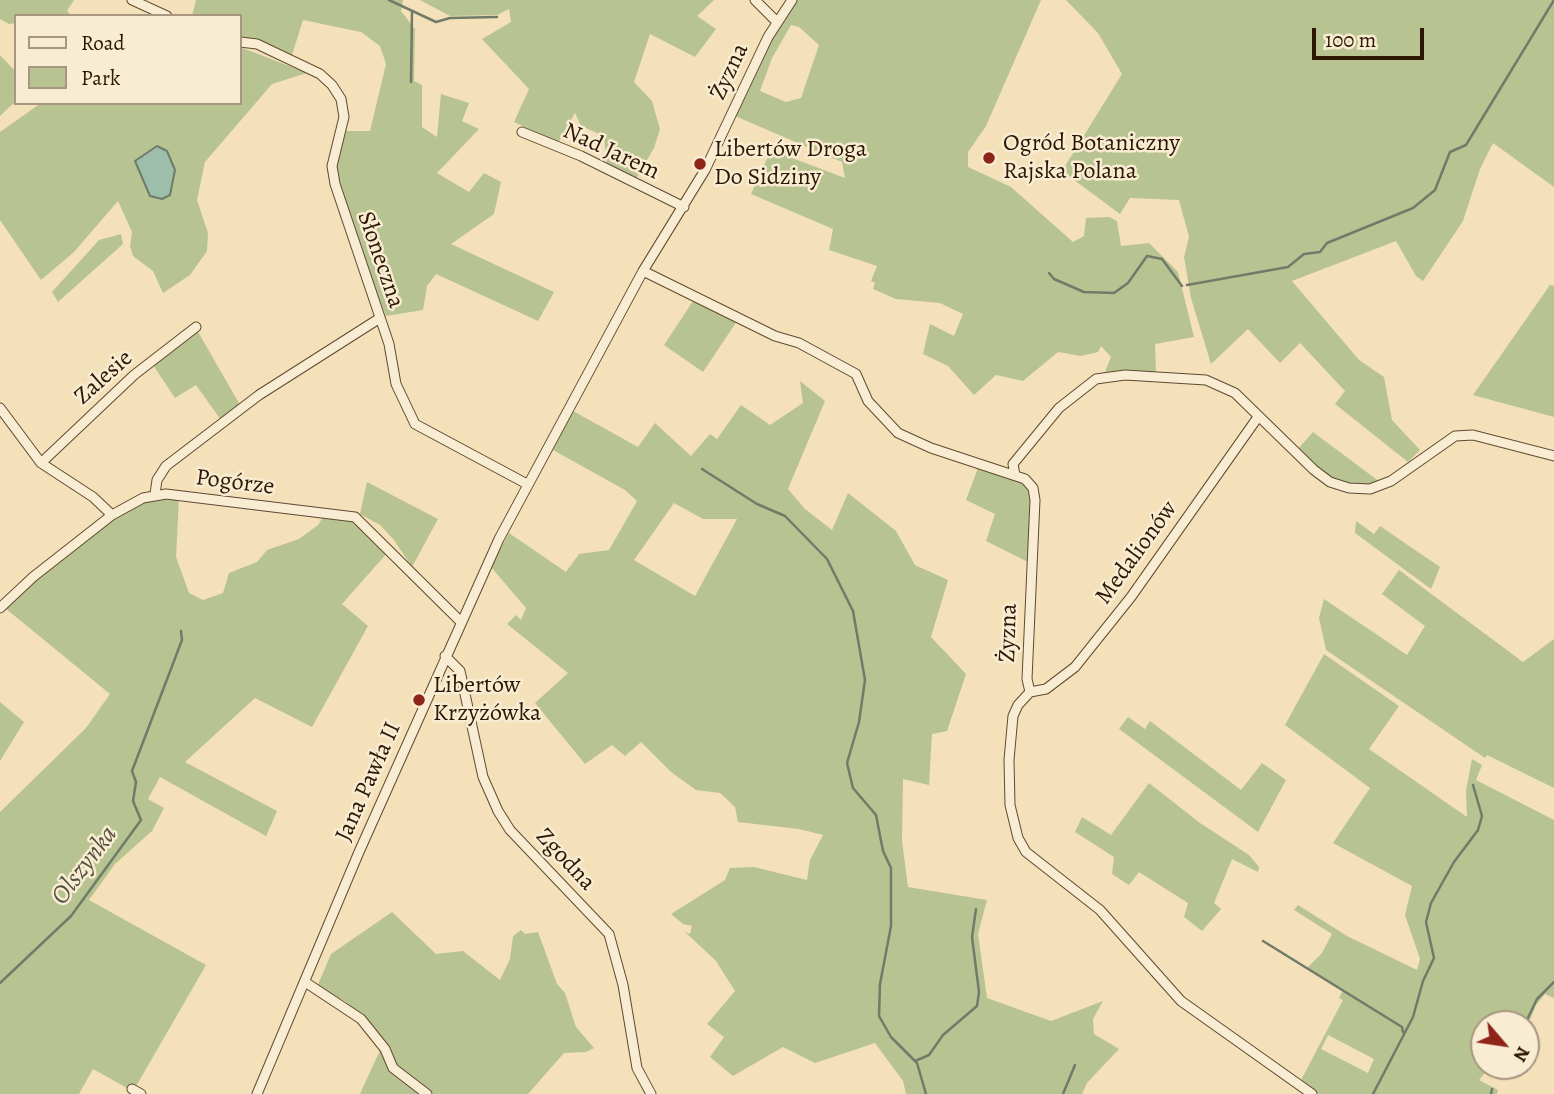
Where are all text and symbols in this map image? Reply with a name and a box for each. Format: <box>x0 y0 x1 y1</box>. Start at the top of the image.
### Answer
legend <box>14 14 242 105</box>
scale bar <box>1316 14 1428 58</box>
text: 100 m <box>1325 26 1376 54</box>
text: Road <box>81 29 125 57</box>
street label: Żyzna <box>704 39 756 105</box>
text: Park <box>81 64 120 92</box>
street label: Nad Jarem <box>558 117 664 187</box>
place label: Ogród Botaniczny Rajska Polana <box>1003 130 1180 186</box>
place label: Libertów Droga Do Sidziny <box>714 136 867 192</box>
marker: Ogród Botaniczny Rajska Polana <box>981 150 997 166</box>
marker: Libertów Droga Do Sidziny <box>692 156 708 172</box>
street label: Słoneczna <box>350 208 410 312</box>
street label: Zalesie <box>69 344 139 412</box>
street label: Pogórze <box>194 464 276 502</box>
street label: Medalionów <box>1090 496 1184 610</box>
street label: Żyzna <box>994 603 1024 663</box>
place label: Libertów Krzyżówka <box>433 672 541 728</box>
marker: Libertów Krzyżówka <box>411 692 427 708</box>
street label: Jana Pawła II <box>330 718 408 846</box>
water label: Olszynka <box>45 821 125 911</box>
street label: Zgodna <box>529 823 601 897</box>
north arrow <box>1470 1010 1540 1080</box>
text: N <box>1507 1042 1536 1067</box>

